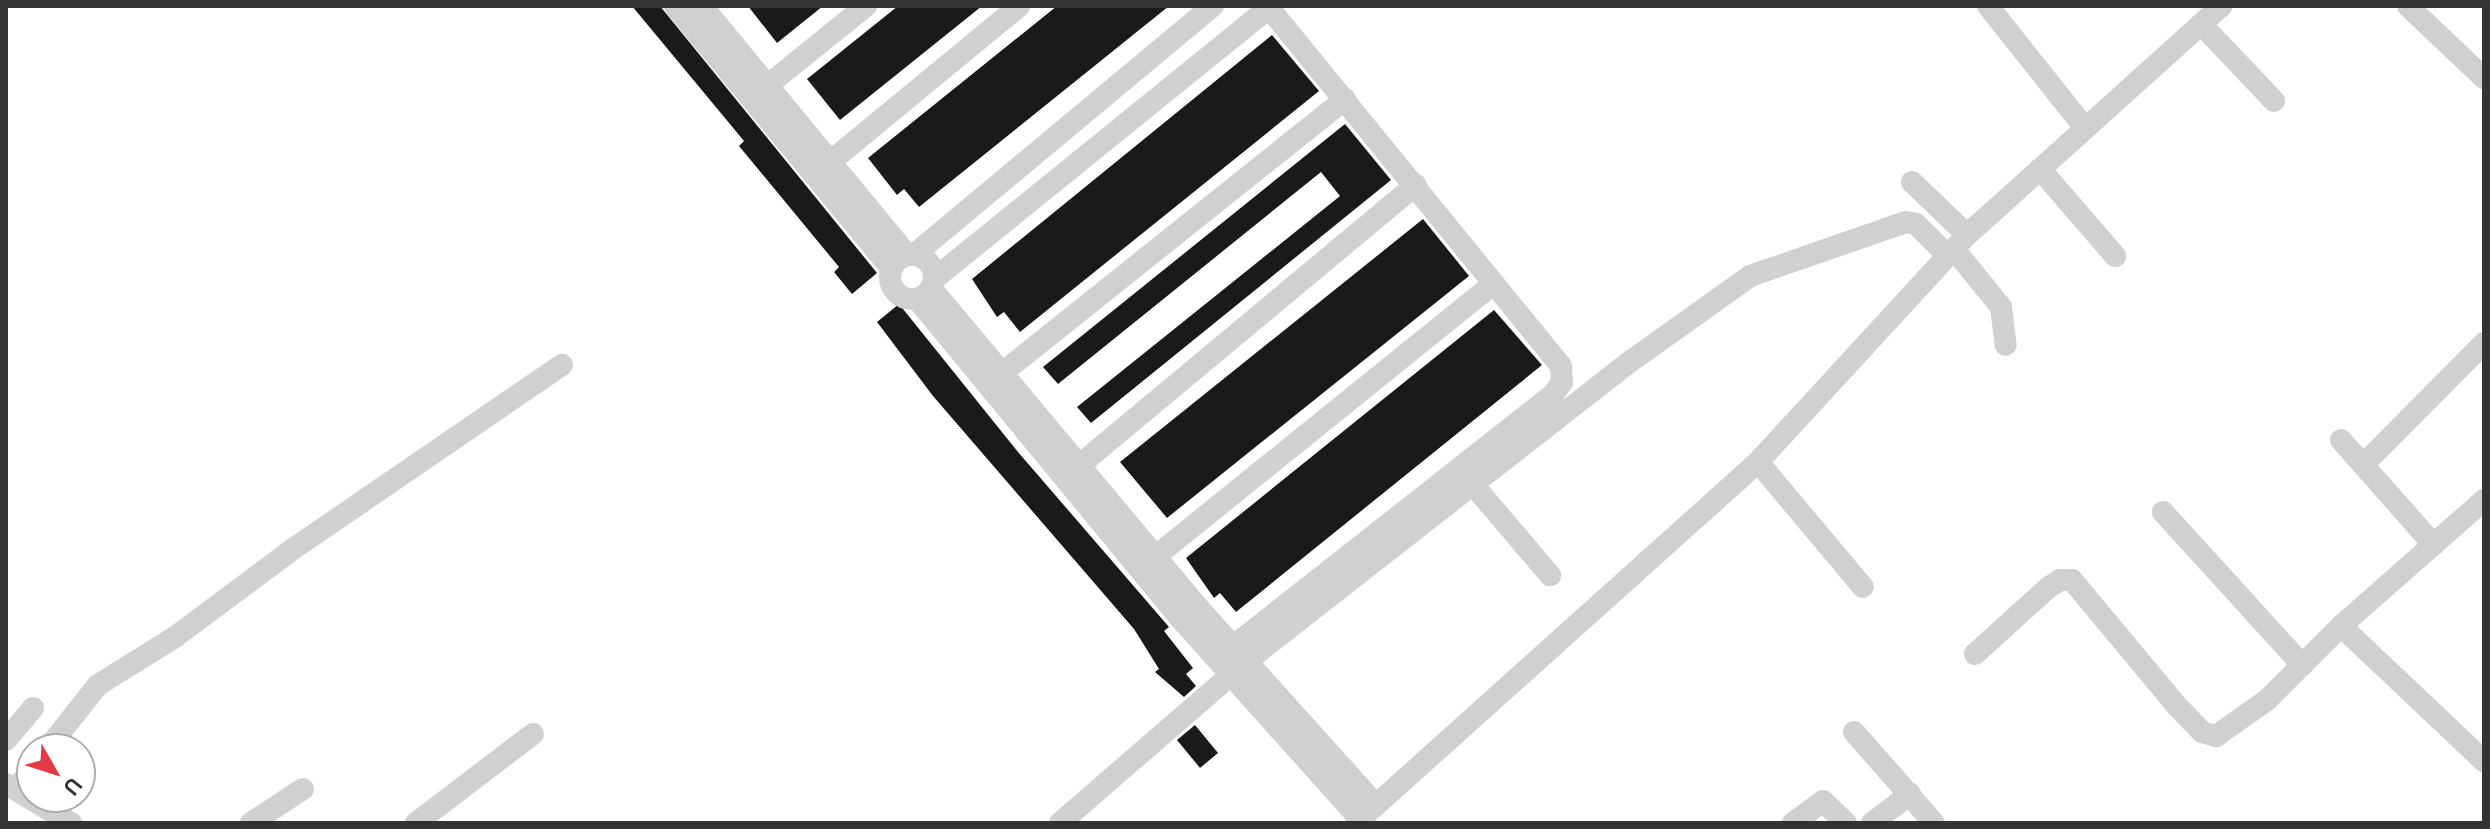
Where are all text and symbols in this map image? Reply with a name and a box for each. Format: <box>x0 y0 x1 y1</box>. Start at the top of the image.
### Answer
north arrow <box>16 733 96 813</box>
text: U <box>58 772 89 801</box>

